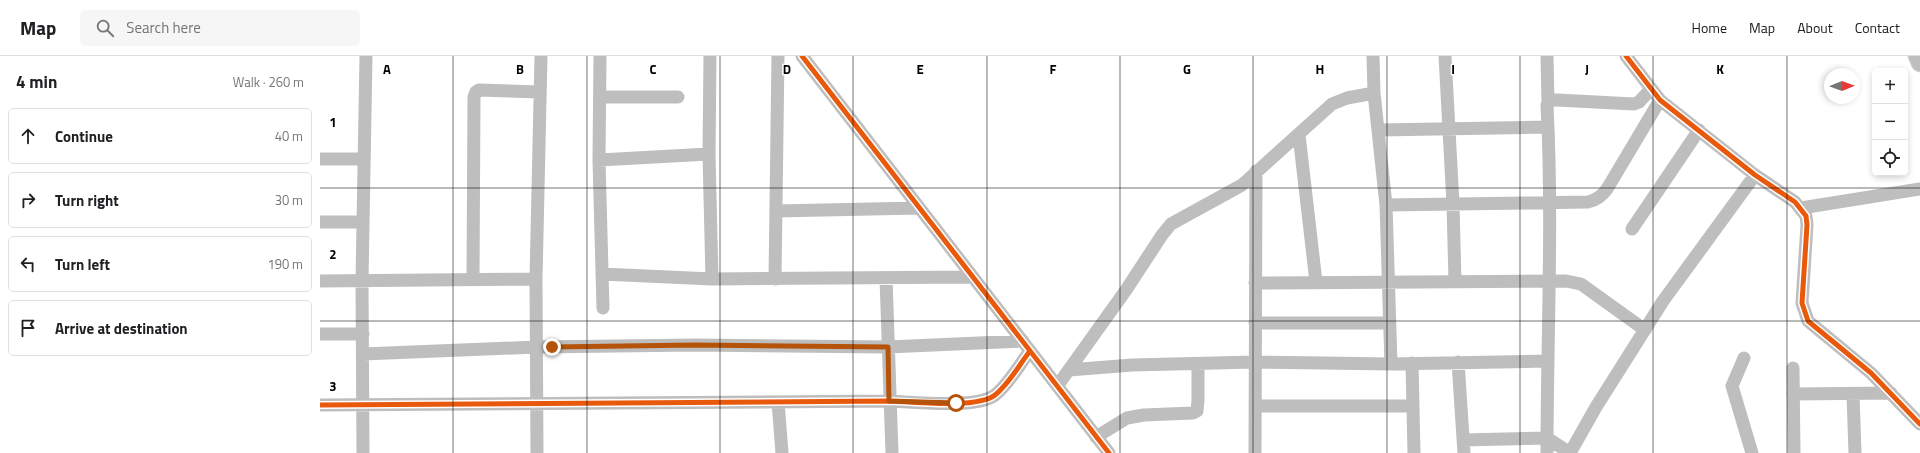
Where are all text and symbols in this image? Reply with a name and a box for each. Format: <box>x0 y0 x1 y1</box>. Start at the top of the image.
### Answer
search box <box>80 10 360 46</box>
text: Map <box>20 13 56 42</box>
text: Search here <box>126 16 201 39</box>
icon: search <box>94 17 116 39</box>
text: Home <box>1692 17 1727 38</box>
text: Map <box>1749 17 1775 38</box>
text: About <box>1797 17 1833 38</box>
text: Contact <box>1855 17 1900 38</box>
text: A <box>383 59 391 79</box>
text: B <box>516 59 524 79</box>
text: C <box>649 59 657 79</box>
text: D <box>783 59 791 79</box>
text: E <box>916 59 924 79</box>
text: F <box>1050 59 1057 79</box>
text: G <box>1183 59 1191 79</box>
text: H <box>1316 59 1324 79</box>
text: I <box>1451 59 1455 79</box>
text: J <box>1585 59 1589 79</box>
text: K <box>1716 59 1724 79</box>
north arrow <box>1824 68 1860 104</box>
map controls <box>1872 68 1908 176</box>
button: + <box>1872 68 1908 104</box>
text: 4 min <box>16 69 57 95</box>
text: Walk · 260 m <box>233 72 304 92</box>
button: − <box>1872 104 1908 140</box>
text: 1 <box>329 112 337 132</box>
icon: ahead <box>17 125 39 147</box>
text: Continue <box>55 125 113 148</box>
text: 40 m <box>275 126 303 146</box>
button: locate <box>1872 140 1908 176</box>
icon: right <box>17 189 39 211</box>
text: Turn right <box>55 189 119 212</box>
text: 30 m <box>275 190 303 210</box>
text: 2 <box>329 244 337 264</box>
icon: left <box>17 253 39 275</box>
text: Turn left <box>55 253 110 276</box>
text: 190 m <box>267 254 303 274</box>
icon: arrive <box>17 317 39 339</box>
text: Arrive at destination <box>55 317 188 340</box>
route end <box>543 338 561 356</box>
text: 3 <box>329 376 337 396</box>
route start <box>947 394 965 412</box>

